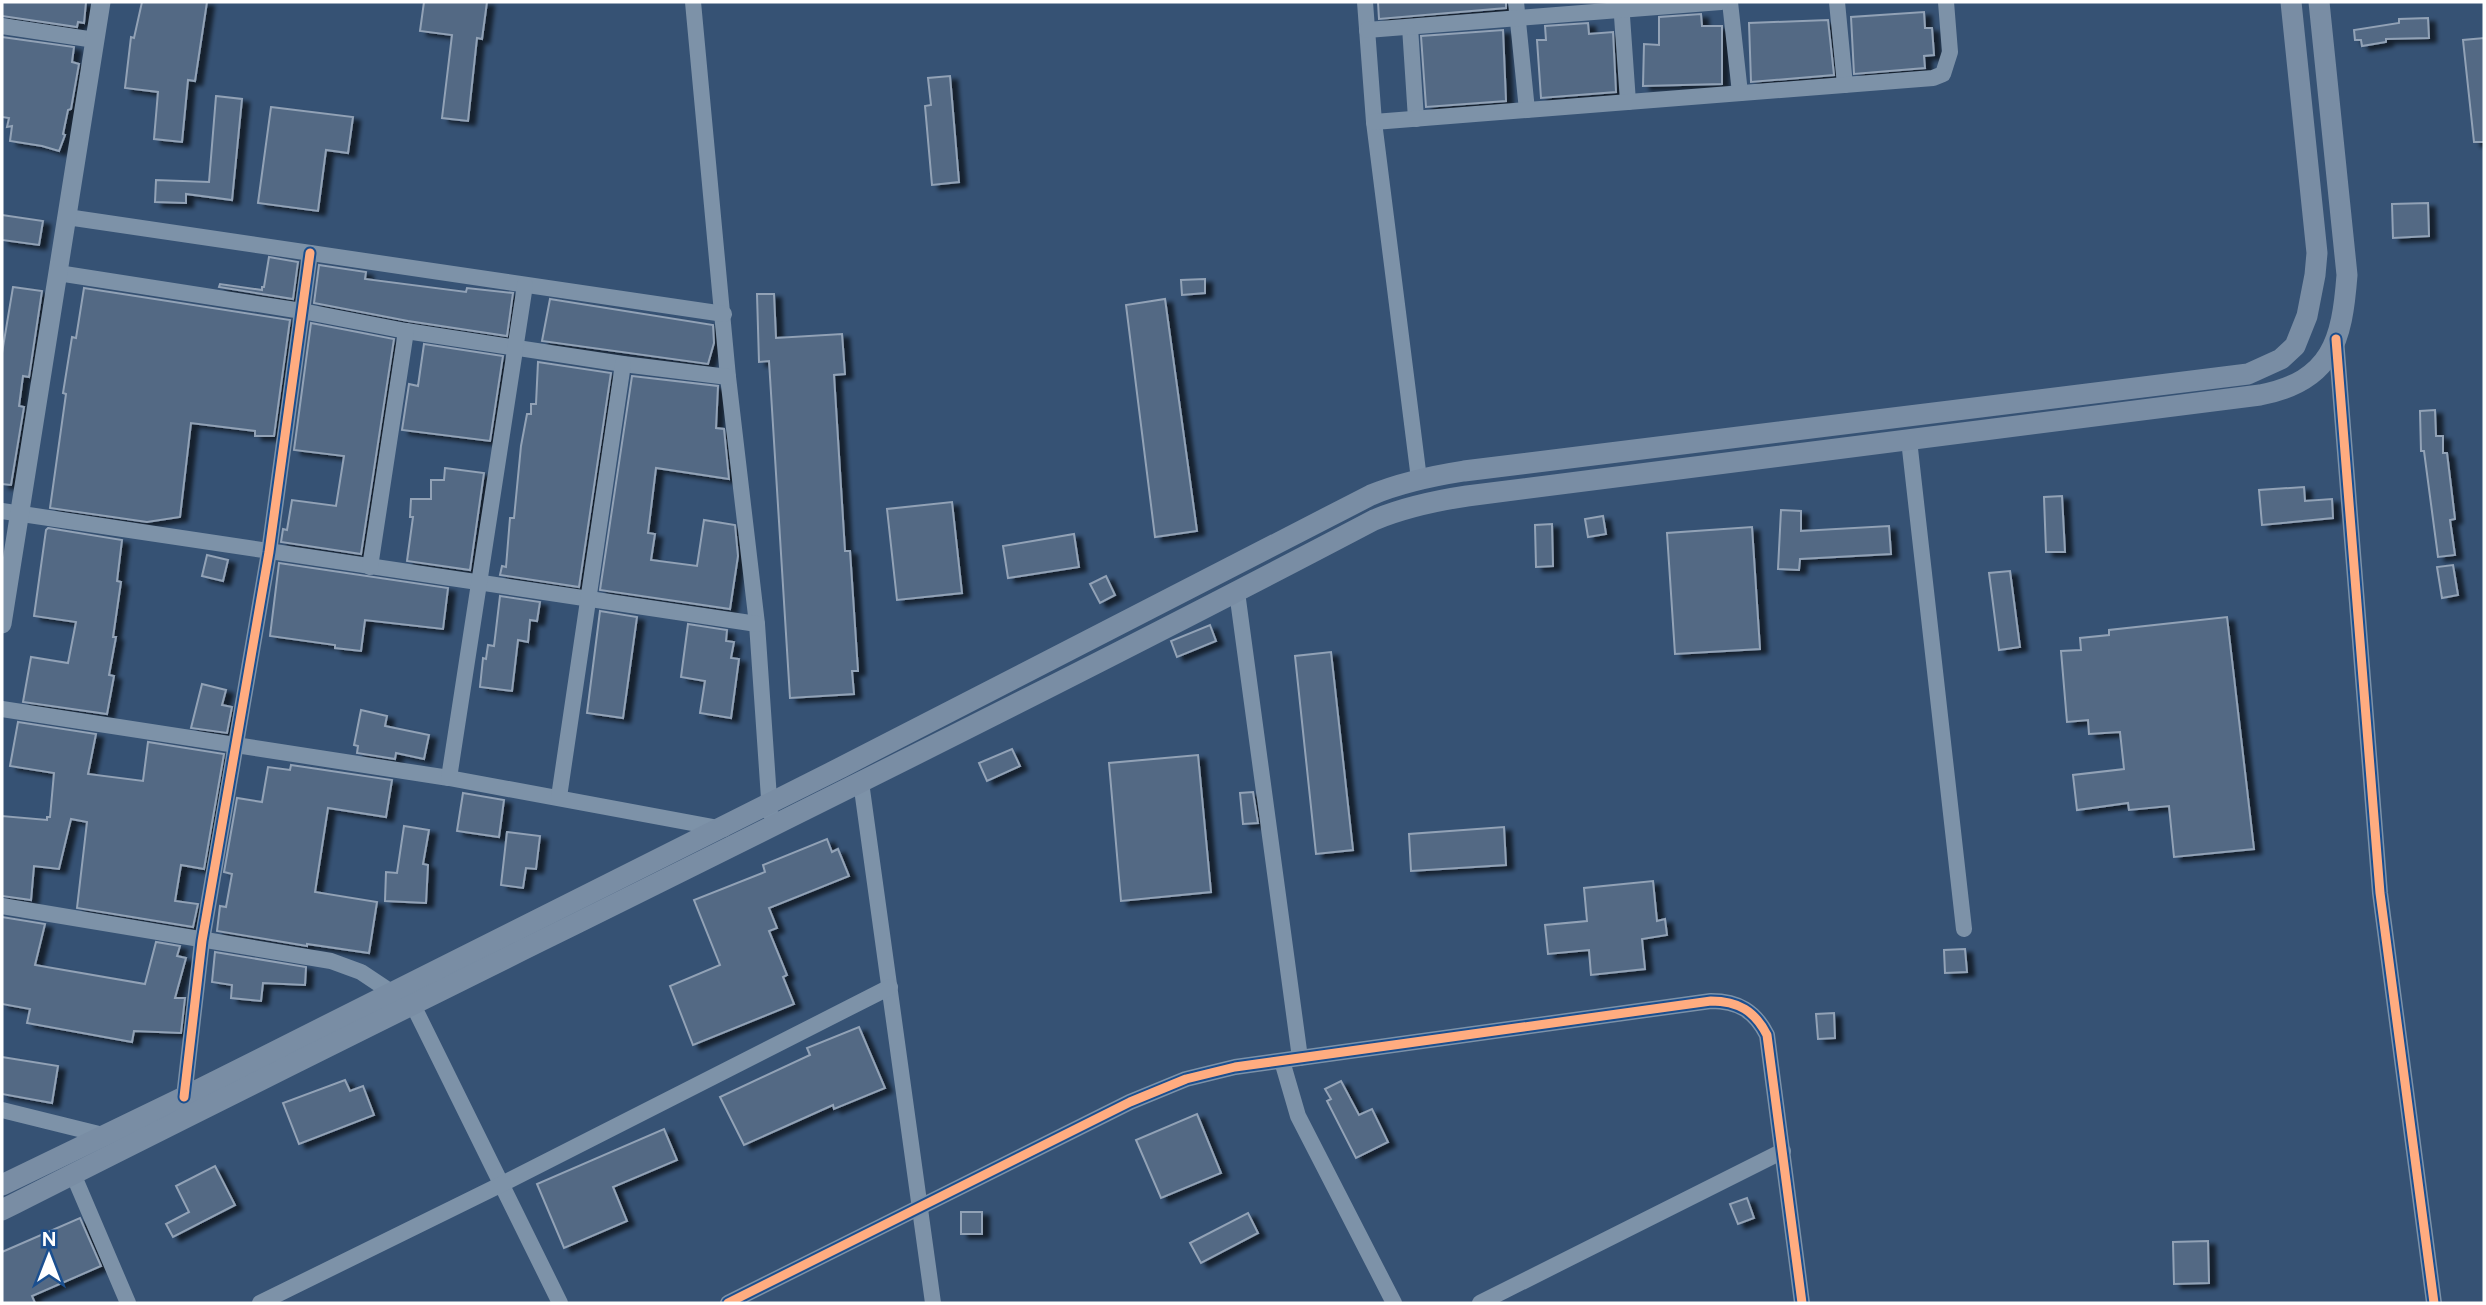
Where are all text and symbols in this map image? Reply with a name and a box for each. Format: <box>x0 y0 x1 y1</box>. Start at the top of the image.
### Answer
north arrow <box>14 1221 84 1291</box>
text: N <box>42 1228 56 1251</box>

